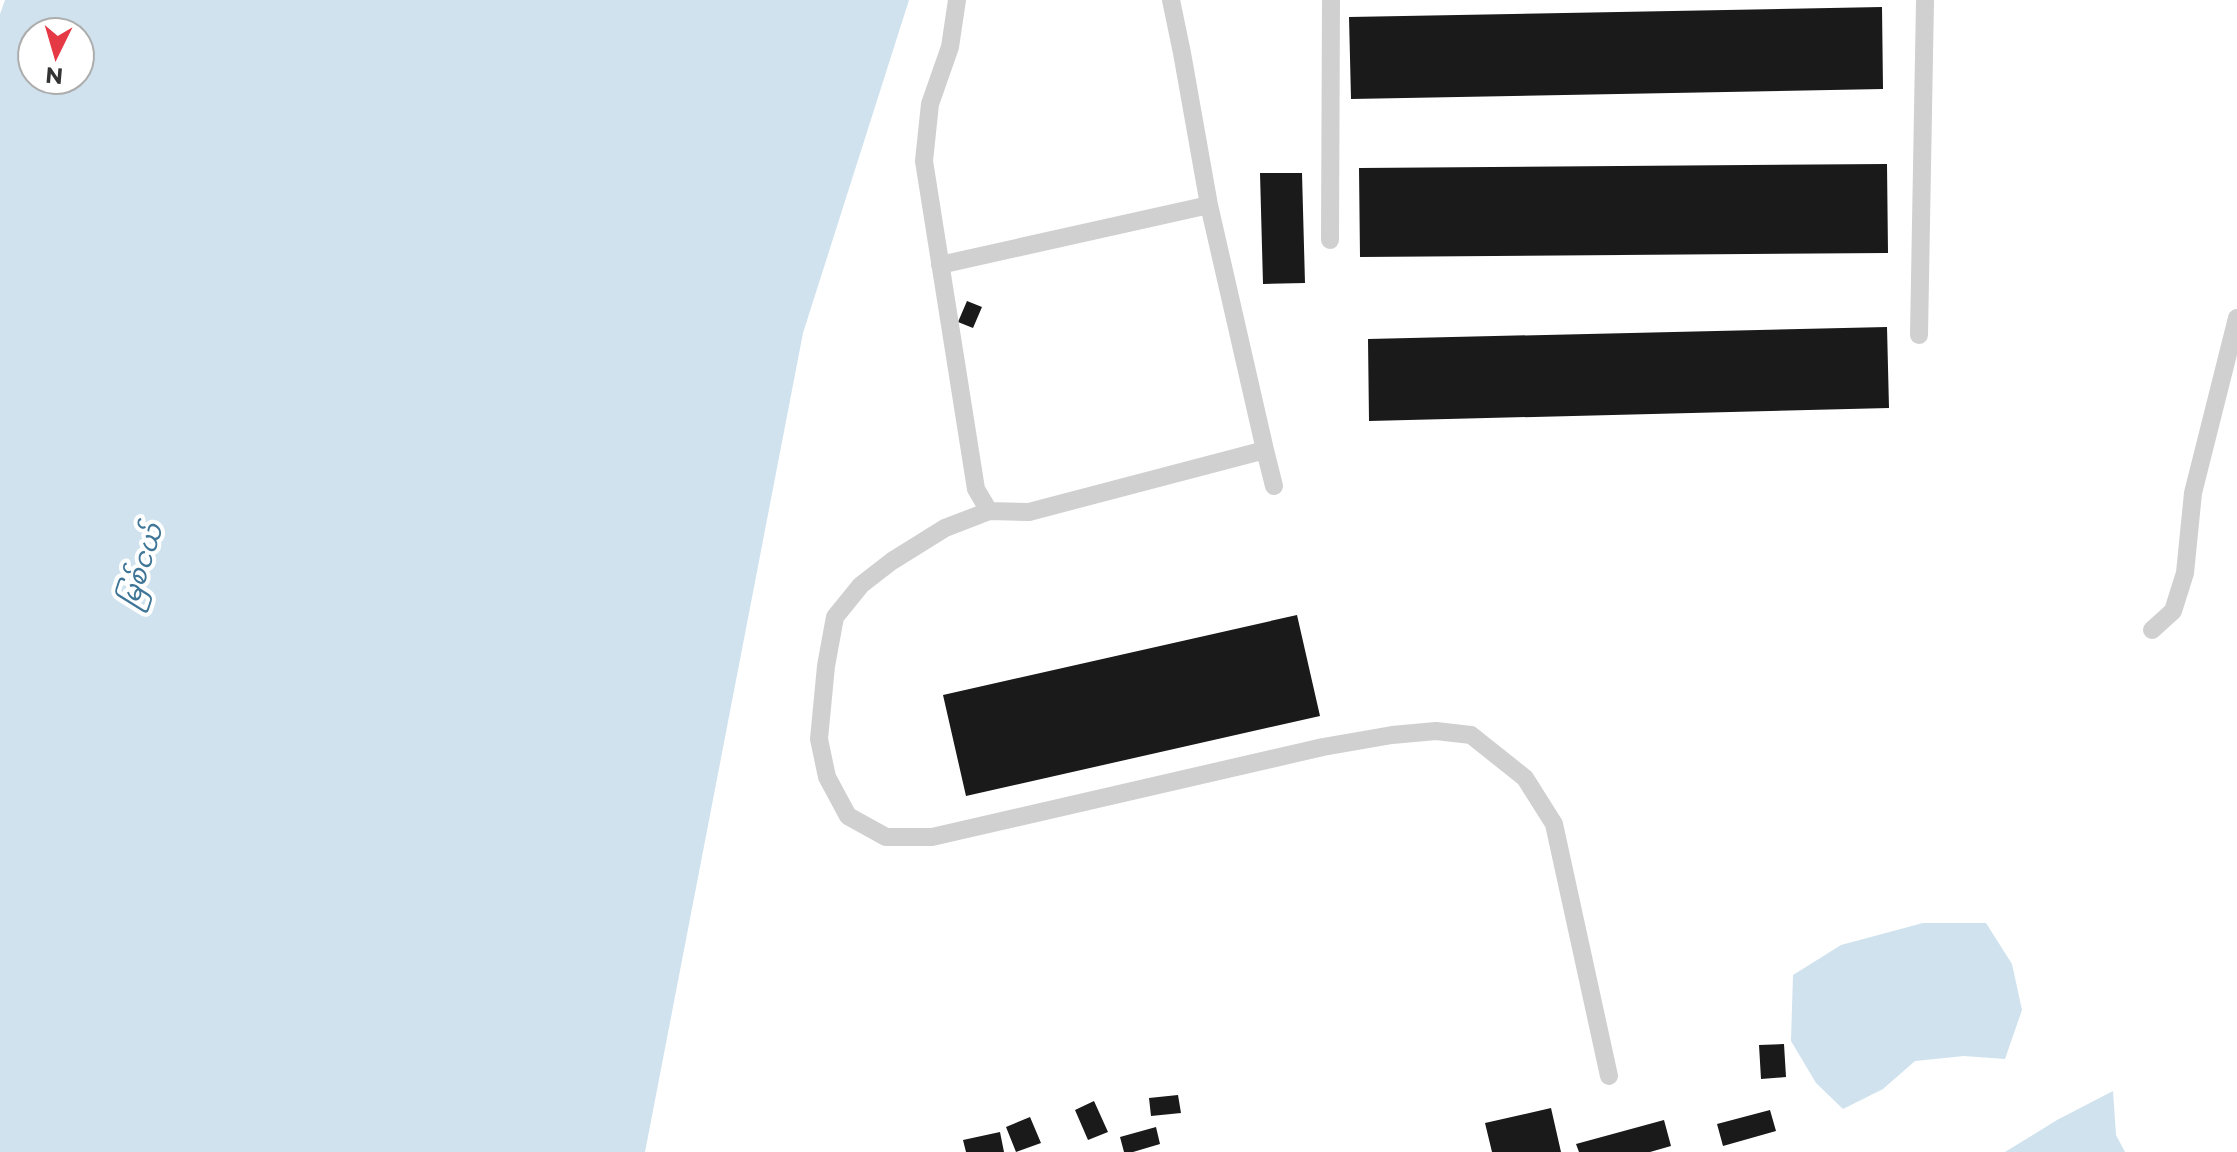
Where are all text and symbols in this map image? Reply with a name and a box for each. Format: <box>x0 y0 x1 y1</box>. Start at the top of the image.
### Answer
north arrow <box>16 16 96 96</box>
text: N <box>44 61 64 90</box>
water label: မြစ်ငယ် <box>110 516 176 614</box>

